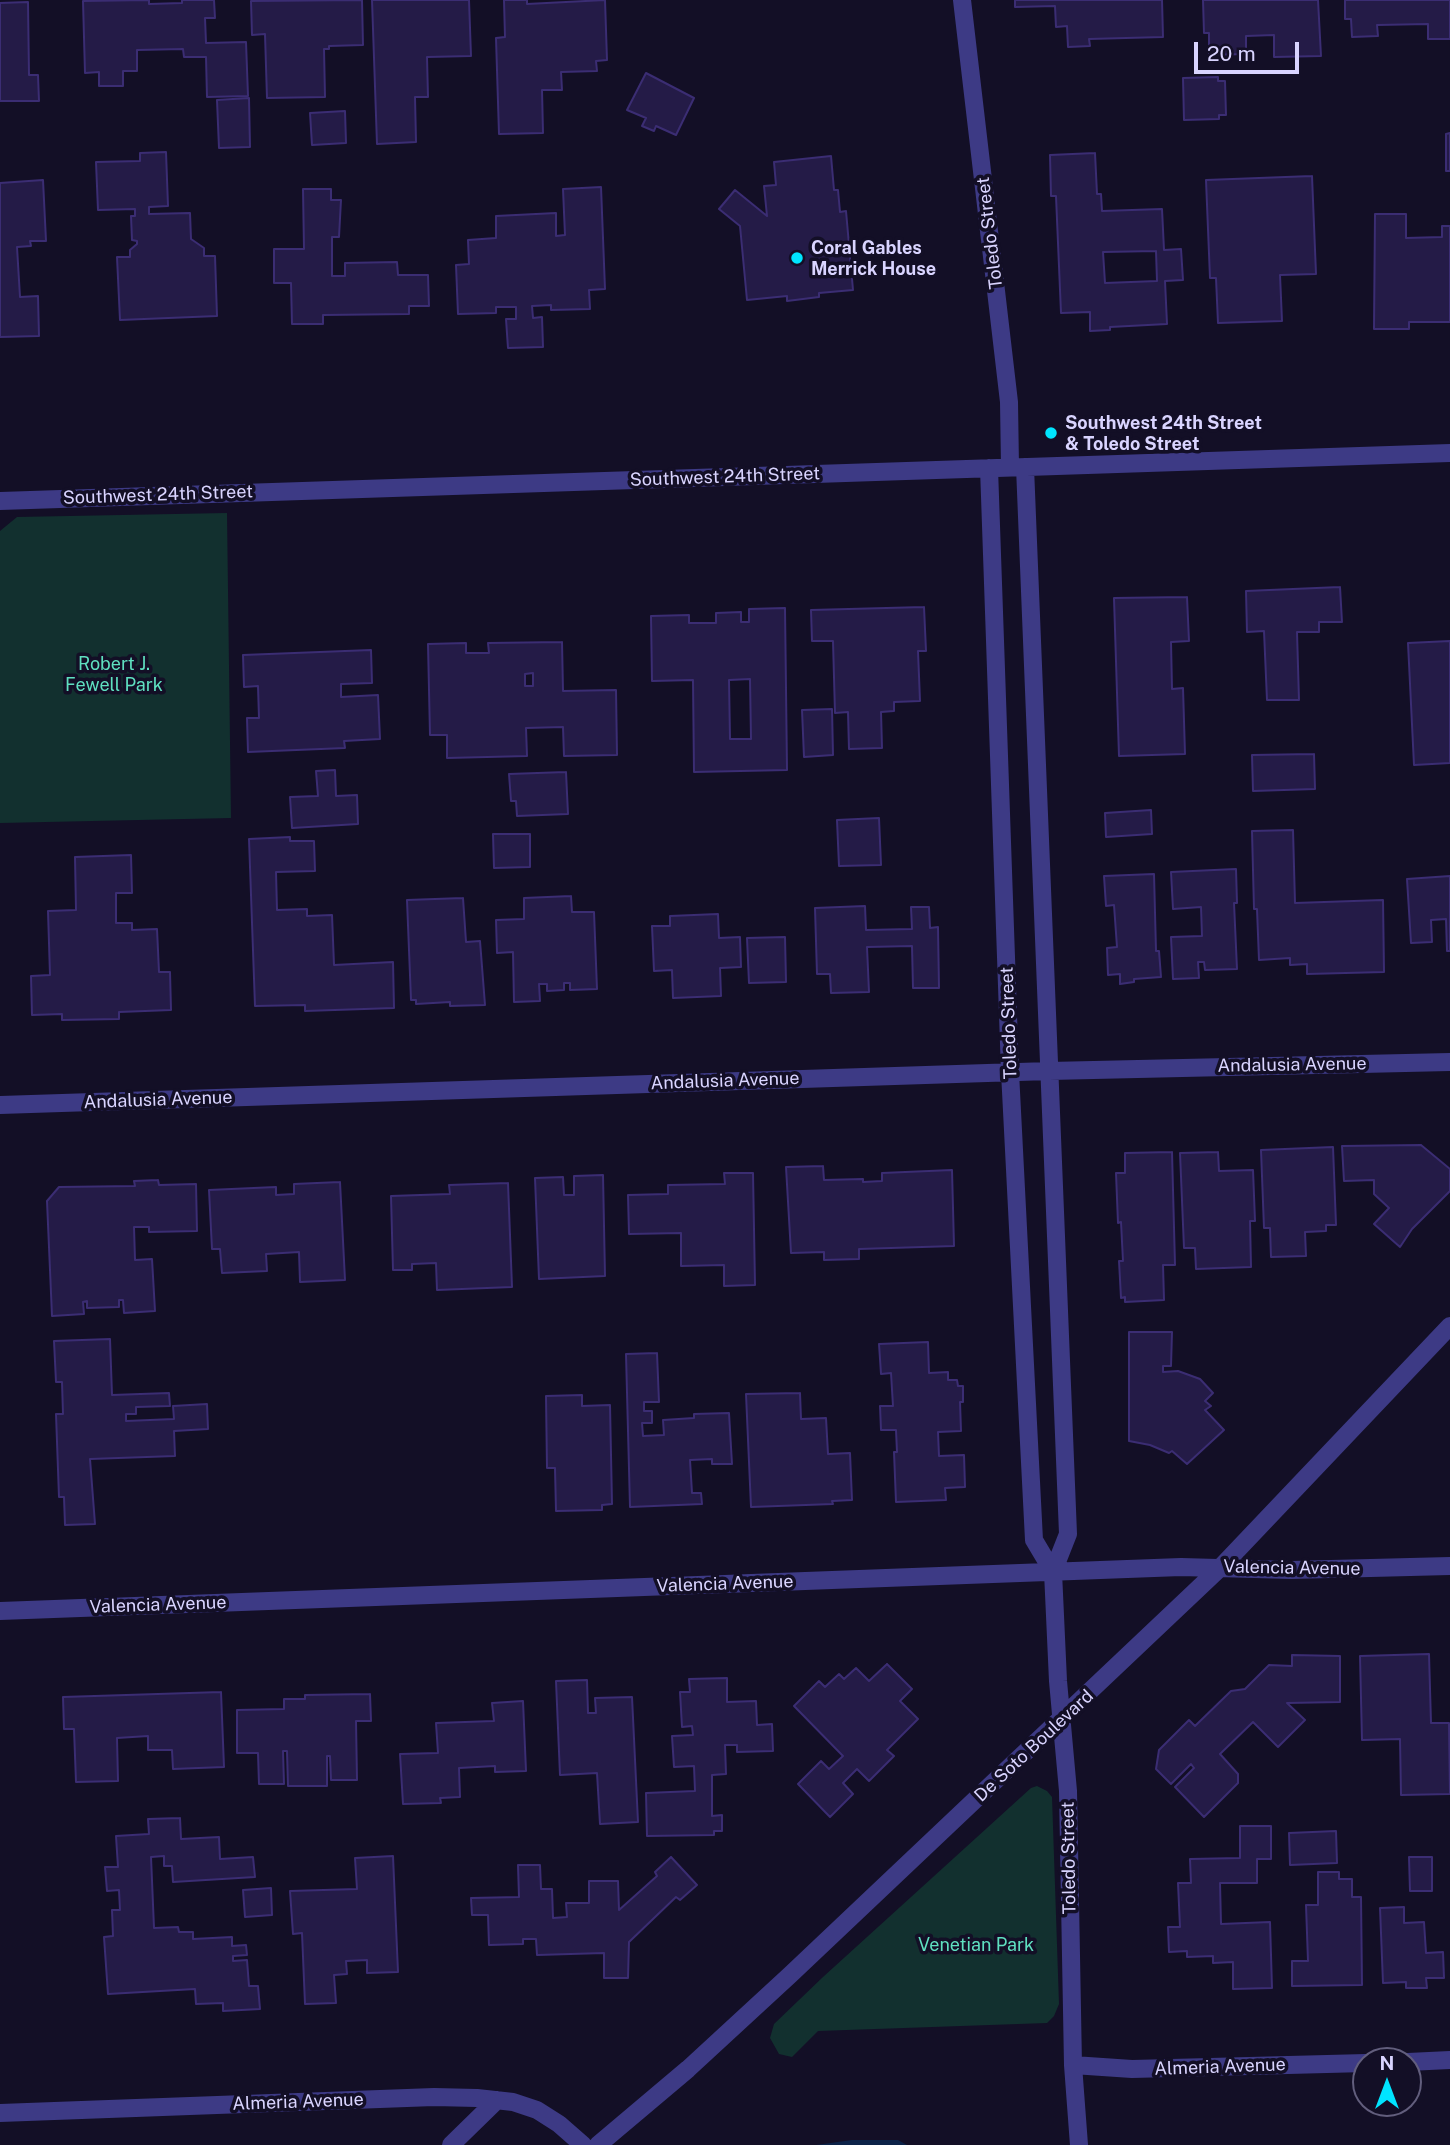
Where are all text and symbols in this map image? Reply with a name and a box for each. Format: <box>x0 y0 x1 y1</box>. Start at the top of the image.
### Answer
scale bar <box>1198 28 1303 72</box>
text: 20 m <box>1207 41 1256 66</box>
street label: Toledo Street <box>972 176 1008 290</box>
place label: Coral Gables Merrick House <box>811 237 936 280</box>
marker: Coral Gables Merrick House <box>789 250 805 266</box>
place label: Southwest 24th Street & Toledo Street <box>1065 412 1262 454</box>
marker: Southwest 24th Street & Toledo Street <box>1043 425 1059 441</box>
street label: Southwest 24th Street <box>629 463 821 491</box>
street label: Southwest 24th Street <box>62 481 254 509</box>
park label: Robert J. Fewell Park <box>65 653 163 696</box>
street label: Toledo Street <box>996 966 1022 1080</box>
street label: Andalusia Avenue <box>1217 1053 1367 1077</box>
street label: Andalusia Avenue <box>650 1068 800 1094</box>
street label: Andalusia Avenue <box>83 1087 233 1113</box>
street label: Valencia Avenue <box>1223 1556 1361 1580</box>
street label: Valencia Avenue <box>656 1571 794 1597</box>
street label: Valencia Avenue <box>89 1592 227 1618</box>
street label: De Soto Boulevard <box>970 1685 1098 1807</box>
street label: Toledo Street <box>1057 1801 1081 1915</box>
park label: Venetian Park <box>918 1934 1034 1956</box>
north arrow <box>1352 2047 1422 2117</box>
text: N <box>1380 2052 1394 2074</box>
street label: Almeria Avenue <box>1154 2054 1286 2080</box>
street label: Almeria Avenue <box>232 2089 364 2115</box>

